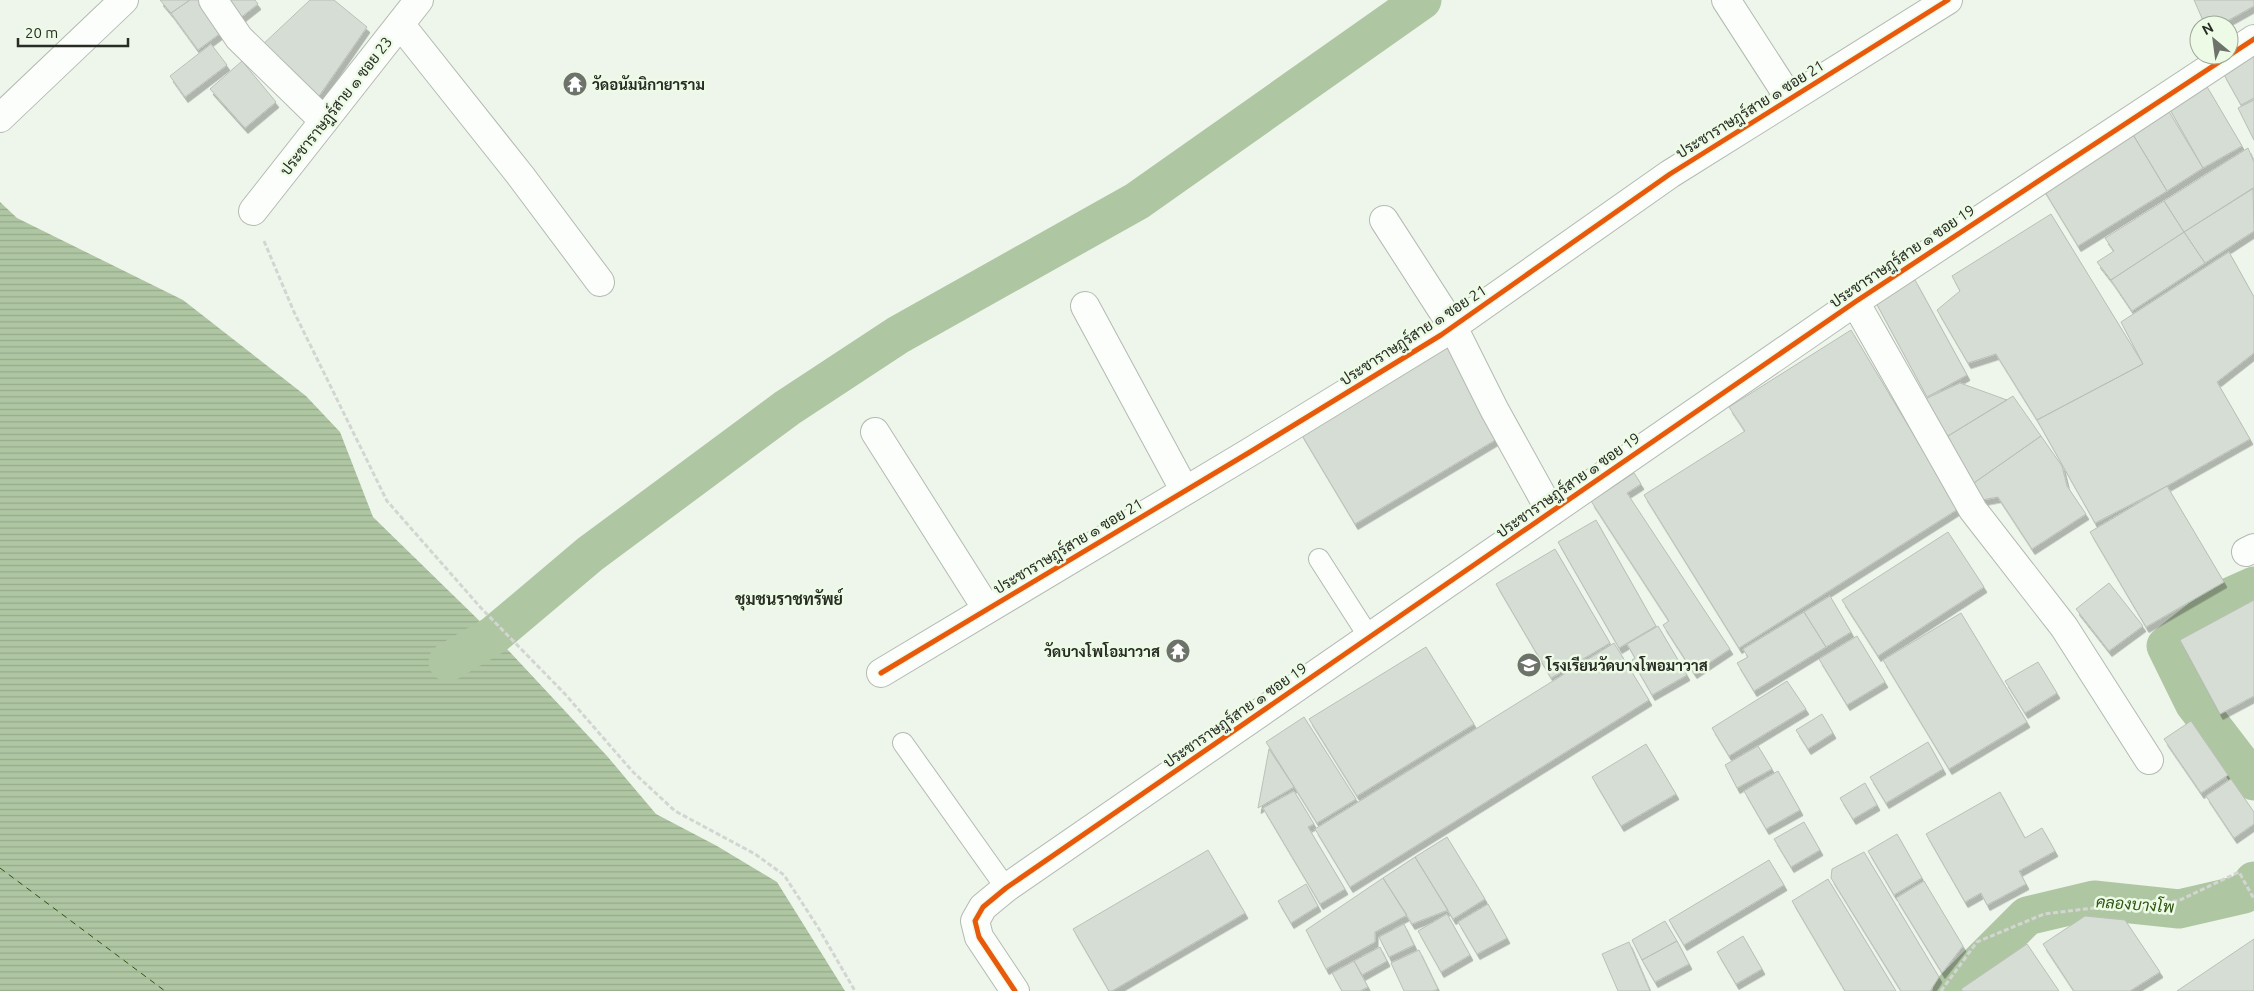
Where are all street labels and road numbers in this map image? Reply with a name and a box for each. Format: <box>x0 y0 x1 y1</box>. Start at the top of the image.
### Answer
street label: ประชาราษฎร์สาย ๑ ซอย 23 <box>276 33 397 180</box>
street label: ประชาราษฎร์สาย ๑ ซอย 21 <box>1672 56 1828 163</box>
street label: ประชาราษฎร์สาย ๑ ซอย 19 <box>1826 200 1979 313</box>
street label: ประชาราษฎร์สาย ๑ ซอย 21 <box>1336 280 1490 390</box>
street label: ประชาราษฎร์สาย ๑ ซอย 19 <box>1492 428 1644 543</box>
street label: ประชาราษฎร์สาย ๑ ซอย 21 <box>990 494 1147 599</box>
street label: ประชาราษฎร์สาย ๑ ซอย 19 <box>1159 658 1311 773</box>

